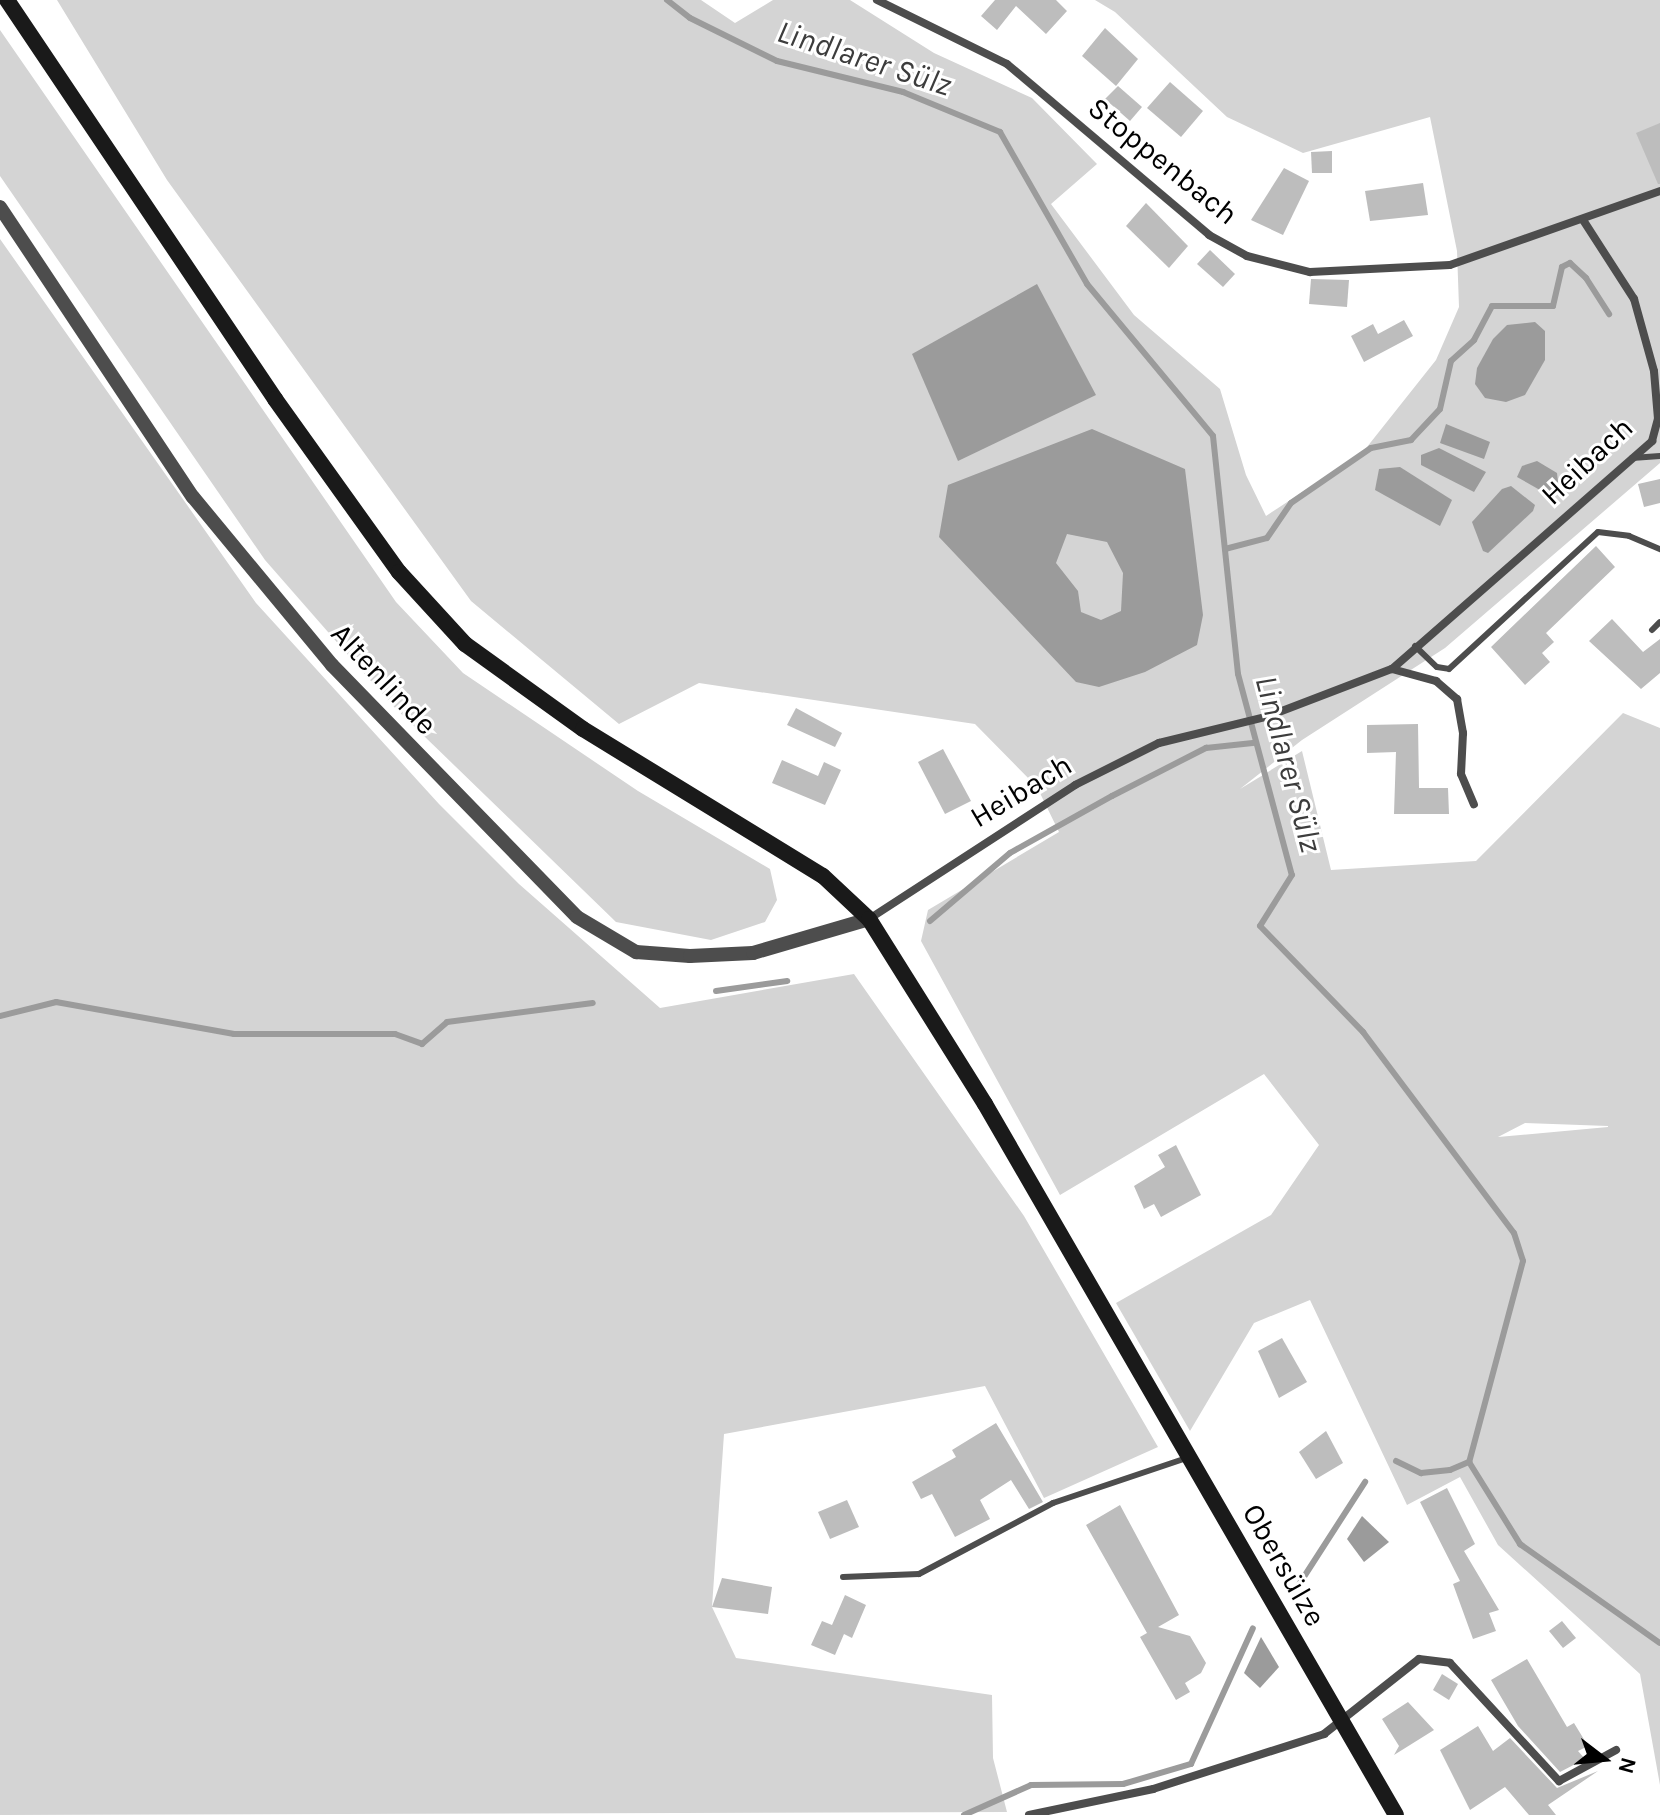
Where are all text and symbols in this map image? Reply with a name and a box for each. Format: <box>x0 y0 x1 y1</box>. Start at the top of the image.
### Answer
water label: Lindlarer Sülz <box>772 13 956 105</box>
street label: Stoppenbach <box>1081 90 1245 232</box>
street label: Heibach <box>1534 410 1640 512</box>
street label: Altenlinde <box>323 616 445 742</box>
water label: Lindlarer Sülz <box>1246 672 1330 856</box>
street label: Heibach <box>964 747 1078 835</box>
street label: Obersülze <box>1235 1497 1333 1633</box>
north arrow <box>1564 1719 1644 1799</box>
text: N <box>1612 1754 1642 1777</box>

